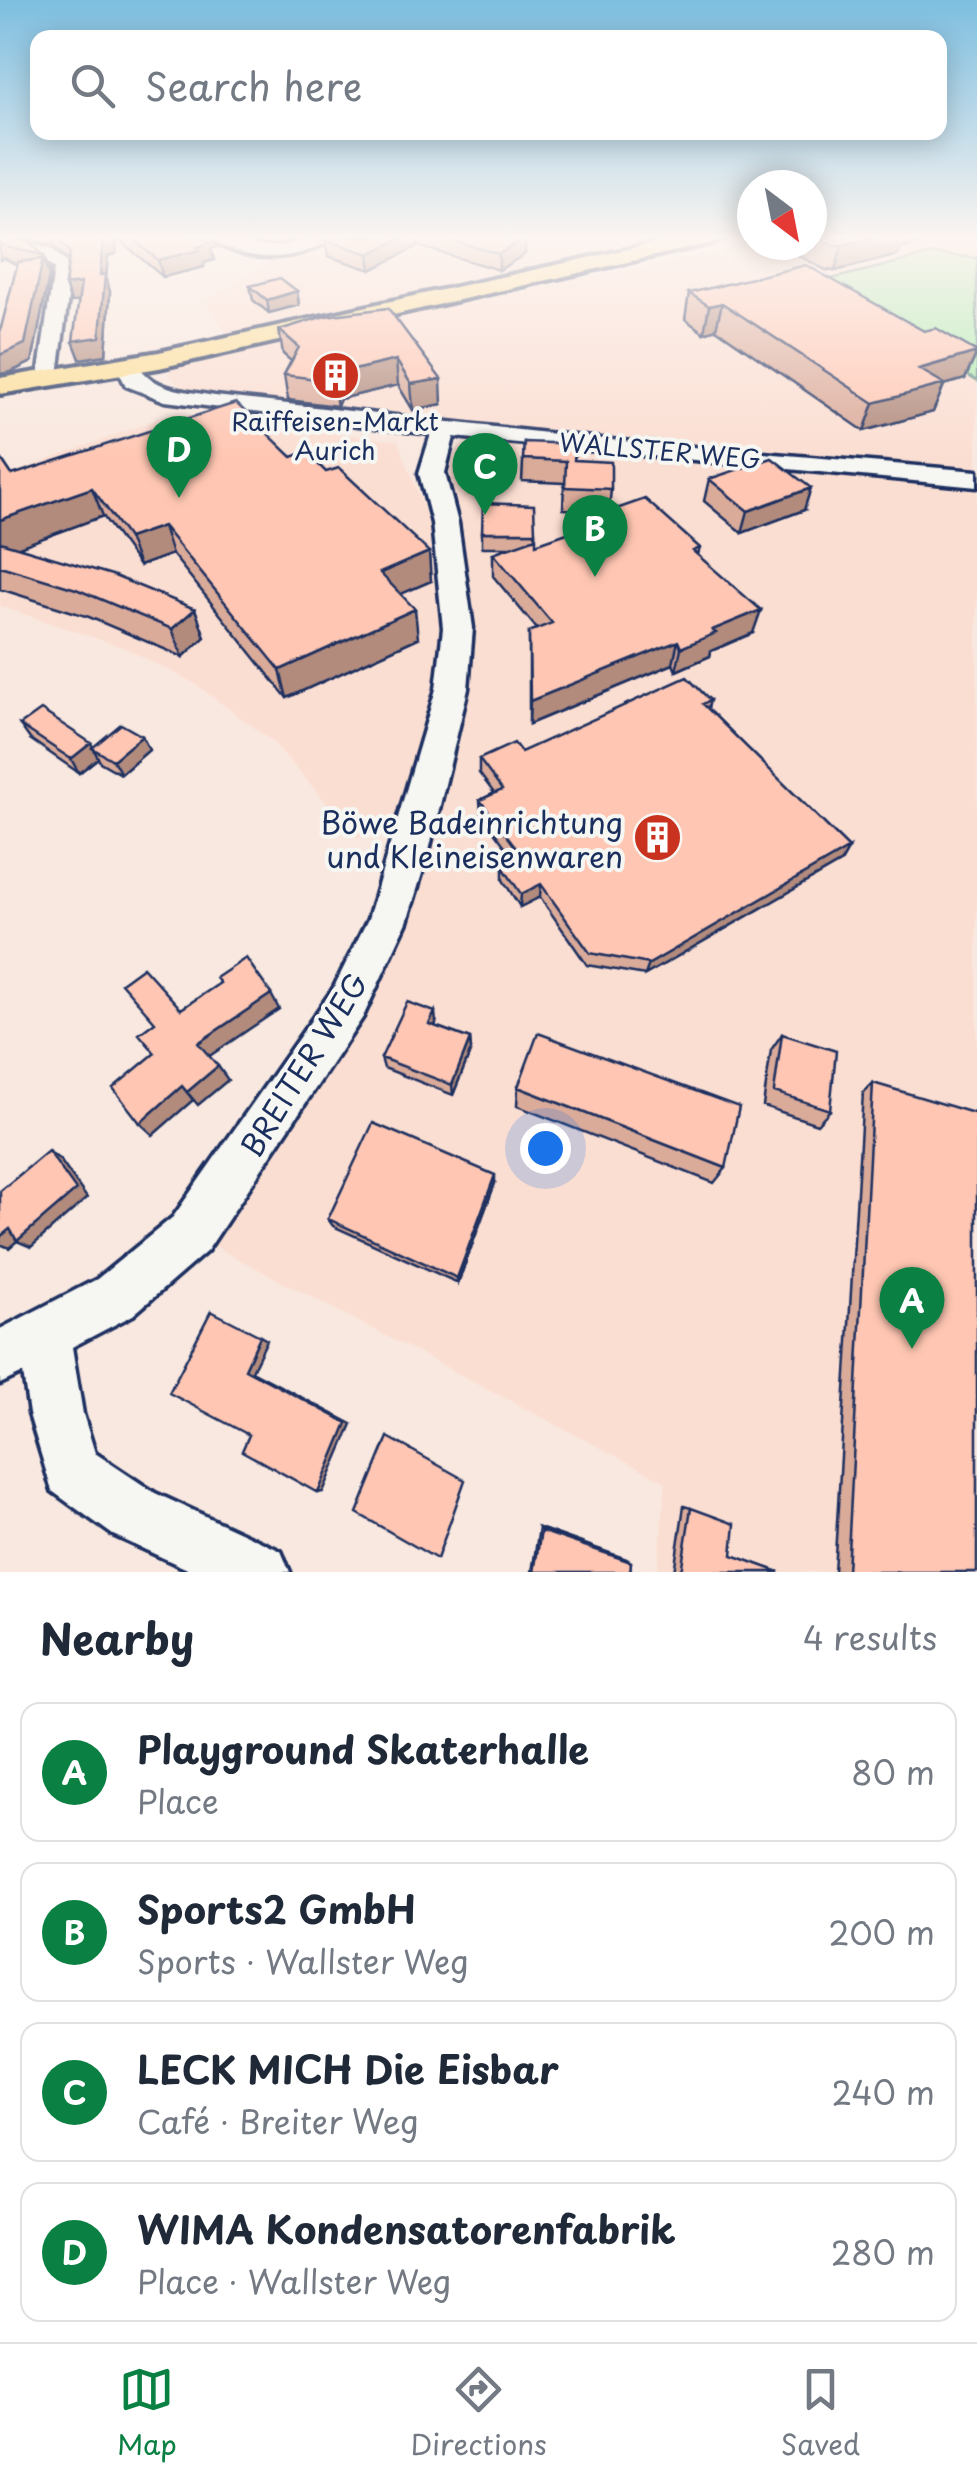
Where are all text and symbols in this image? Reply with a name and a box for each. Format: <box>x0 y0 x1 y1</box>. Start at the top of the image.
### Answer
search box <box>30 30 947 140</box>
text: Search here <box>145 57 362 114</box>
icon: search <box>65 58 120 113</box>
north arrow <box>737 170 827 260</box>
building icon: Raiffeisen-Markt Aurich <box>309 349 361 401</box>
place label: Raiffeisen-Markt Aurich <box>231 402 439 469</box>
pin: D <box>146 416 212 498</box>
street label: WALLSTER WEG <box>558 422 762 478</box>
pin: C <box>452 432 518 515</box>
pin: B <box>562 494 628 577</box>
place label: Böwe Badeinrichtung und Kleineisenwaren <box>320 799 623 878</box>
building icon: Böwe Badeinrichtung und Kleineisenwaren <box>632 812 684 864</box>
street label: BREITER WEG <box>228 963 378 1165</box>
your location <box>520 1123 571 1174</box>
pin: A <box>880 1266 944 1349</box>
text: Nearby <box>40 1606 194 1669</box>
text: 4 results <box>803 1613 937 1661</box>
text: Playground Skaterhalle <box>137 1720 589 1777</box>
text: A <box>62 1748 87 1796</box>
text: 80 m <box>851 1748 935 1796</box>
text: Place <box>137 1777 219 1825</box>
text: Sports2 GmbH <box>137 1880 416 1937</box>
text: B <box>64 1908 85 1956</box>
text: 200 m <box>828 1908 935 1956</box>
text: Sports · Wallster Weg <box>137 1937 469 1985</box>
text: LECK MICH Die Eisbar <box>137 2040 559 2097</box>
text: C <box>62 2068 87 2116</box>
text: 240 m <box>832 2068 935 2116</box>
text: Café · Breiter Weg <box>137 2097 419 2145</box>
text: WIMA Kondensatorenfabrik <box>137 2200 676 2257</box>
text: D <box>62 2228 87 2276</box>
text: 280 m <box>831 2228 935 2276</box>
text: Place · Wallster Weg <box>137 2257 451 2305</box>
tab: Map <box>117 2362 177 2465</box>
tab: Directions <box>411 2362 547 2465</box>
tab: Saved <box>781 2362 860 2465</box>

